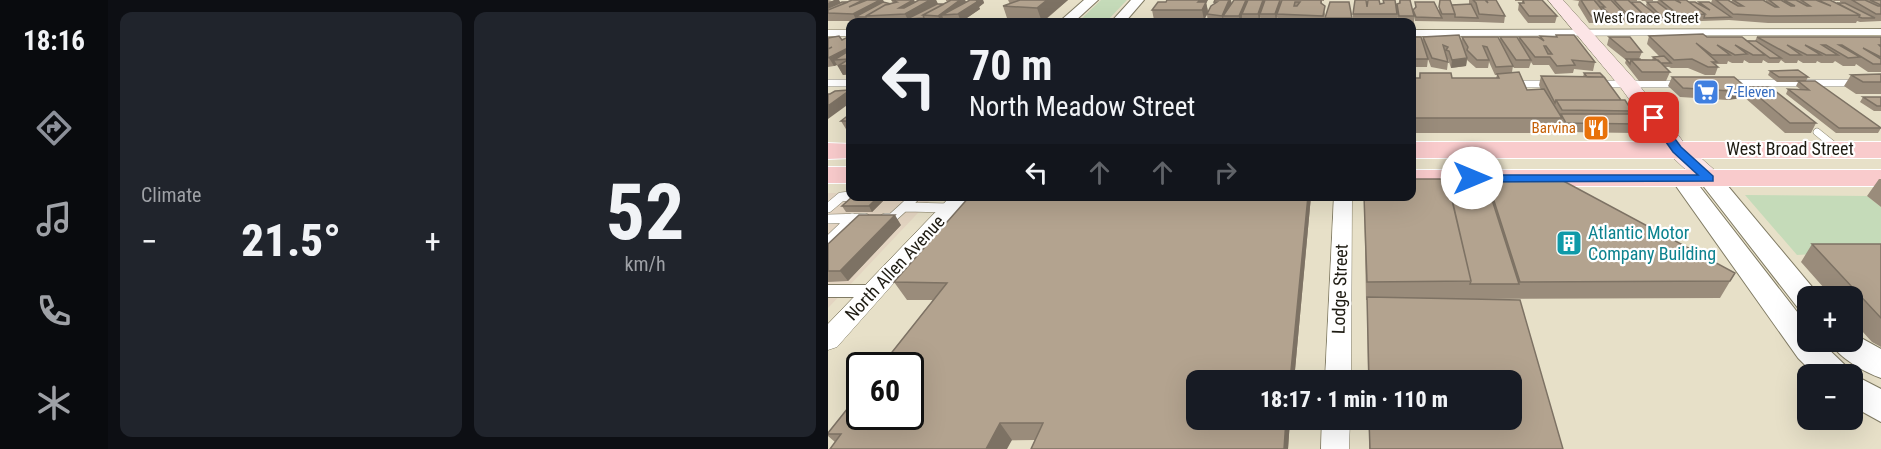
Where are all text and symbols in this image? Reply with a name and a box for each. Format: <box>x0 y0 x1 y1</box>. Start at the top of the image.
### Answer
street label: West Grace Street <box>1593 9 1699 27</box>
text: 18:16 <box>23 25 85 57</box>
text: 70 m <box>969 41 1052 90</box>
icon: left <box>870 42 948 120</box>
supermarket icon: 7-Eleven <box>1691 77 1721 107</box>
place label: 7-Eleven <box>1726 83 1776 101</box>
text: North Meadow Street <box>969 91 1195 123</box>
pin <box>1628 92 1679 143</box>
icon: arrive <box>1637 101 1670 134</box>
icon: directions <box>33 107 75 149</box>
restaurant icon: Barvina <box>1581 113 1611 143</box>
place label: Barvina <box>1532 119 1576 137</box>
street label: West Broad Street <box>1726 138 1854 159</box>
position arrow <box>1440 146 1504 210</box>
icon: left <box>1020 156 1053 189</box>
icon: ahead <box>1083 156 1116 189</box>
icon: ahead <box>1146 156 1179 189</box>
icon: right <box>1209 156 1242 189</box>
text: 52 <box>606 167 684 258</box>
text: Climate <box>141 183 201 207</box>
icon: music <box>33 198 75 240</box>
street label: North Allen Avenue <box>841 211 949 325</box>
text: 21.5° <box>241 214 341 267</box>
text: − <box>141 222 158 261</box>
text: + <box>425 222 441 261</box>
place label: Atlantic Motor Company Building <box>1588 222 1716 264</box>
building icon: Atlantic Motor Company Building <box>1554 228 1584 258</box>
street label: Lodge Street <box>1327 244 1352 334</box>
text: km/h <box>624 252 666 276</box>
map controls <box>1797 286 1863 430</box>
button: + <box>1797 286 1863 352</box>
icon: phone <box>33 290 75 332</box>
speed limit sign: 60 <box>846 352 924 430</box>
button: − <box>1797 364 1863 430</box>
icon: climate <box>33 382 75 424</box>
text: 18:17 · 1 min · 110 m <box>1260 387 1448 412</box>

